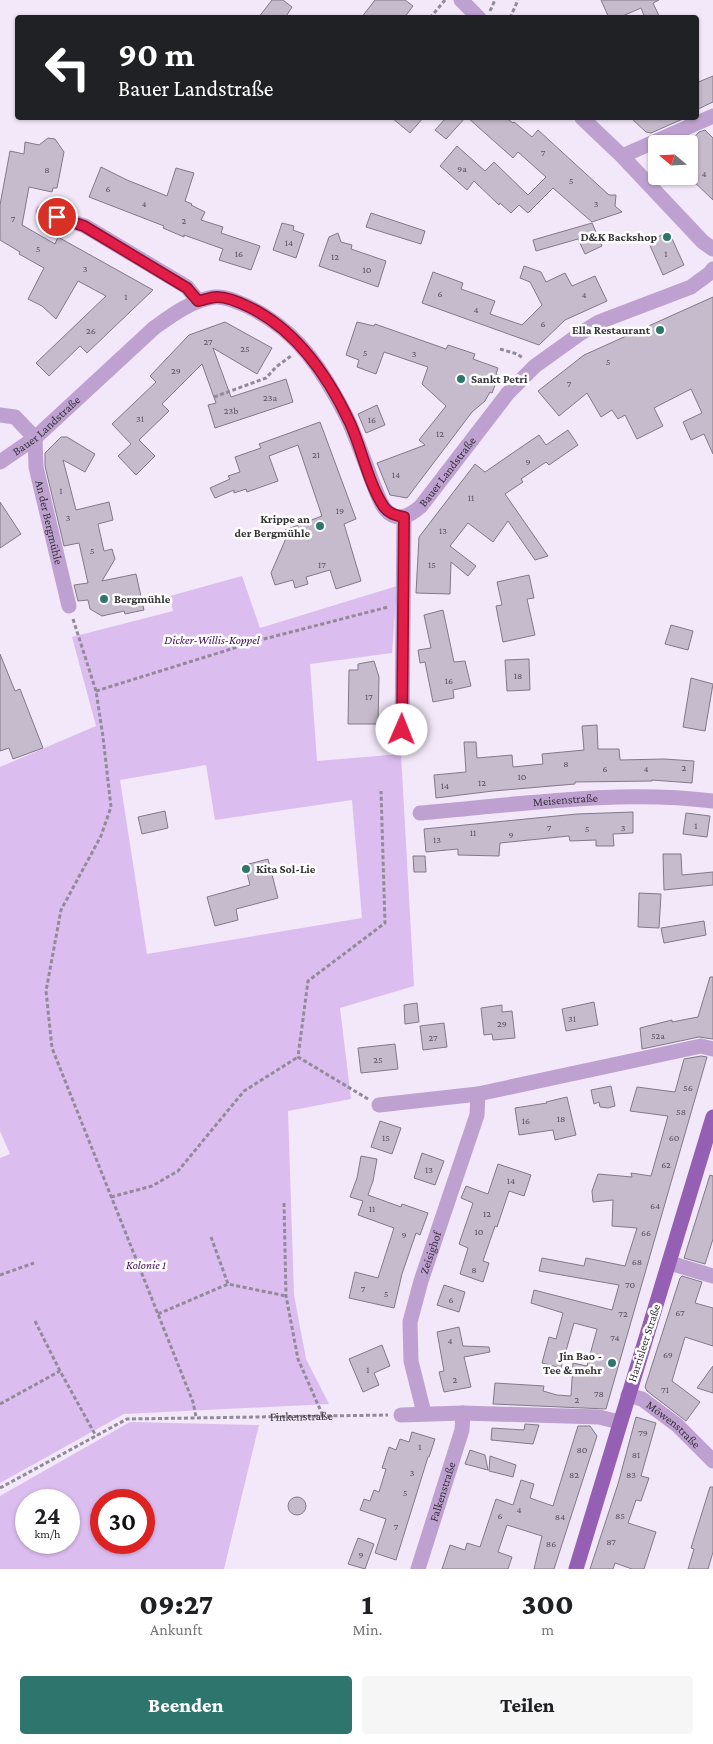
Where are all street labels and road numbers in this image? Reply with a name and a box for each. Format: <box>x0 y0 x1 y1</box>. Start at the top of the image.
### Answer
street label: Bauer Landstraße <box>10 393 83 458</box>
street label: Bauer Landstraße <box>416 434 479 510</box>
street label: An der Bergmühle <box>32 479 66 566</box>
street label: Meisenstraße <box>532 791 598 809</box>
street label: Zeisighof <box>417 1228 445 1276</box>
street label: Harrisleer Straße <box>625 1302 663 1384</box>
street label: Möwenstraße <box>644 1398 703 1451</box>
street label: Finkenstraße <box>270 1409 333 1424</box>
street label: Falkenstraße <box>426 1460 458 1523</box>

